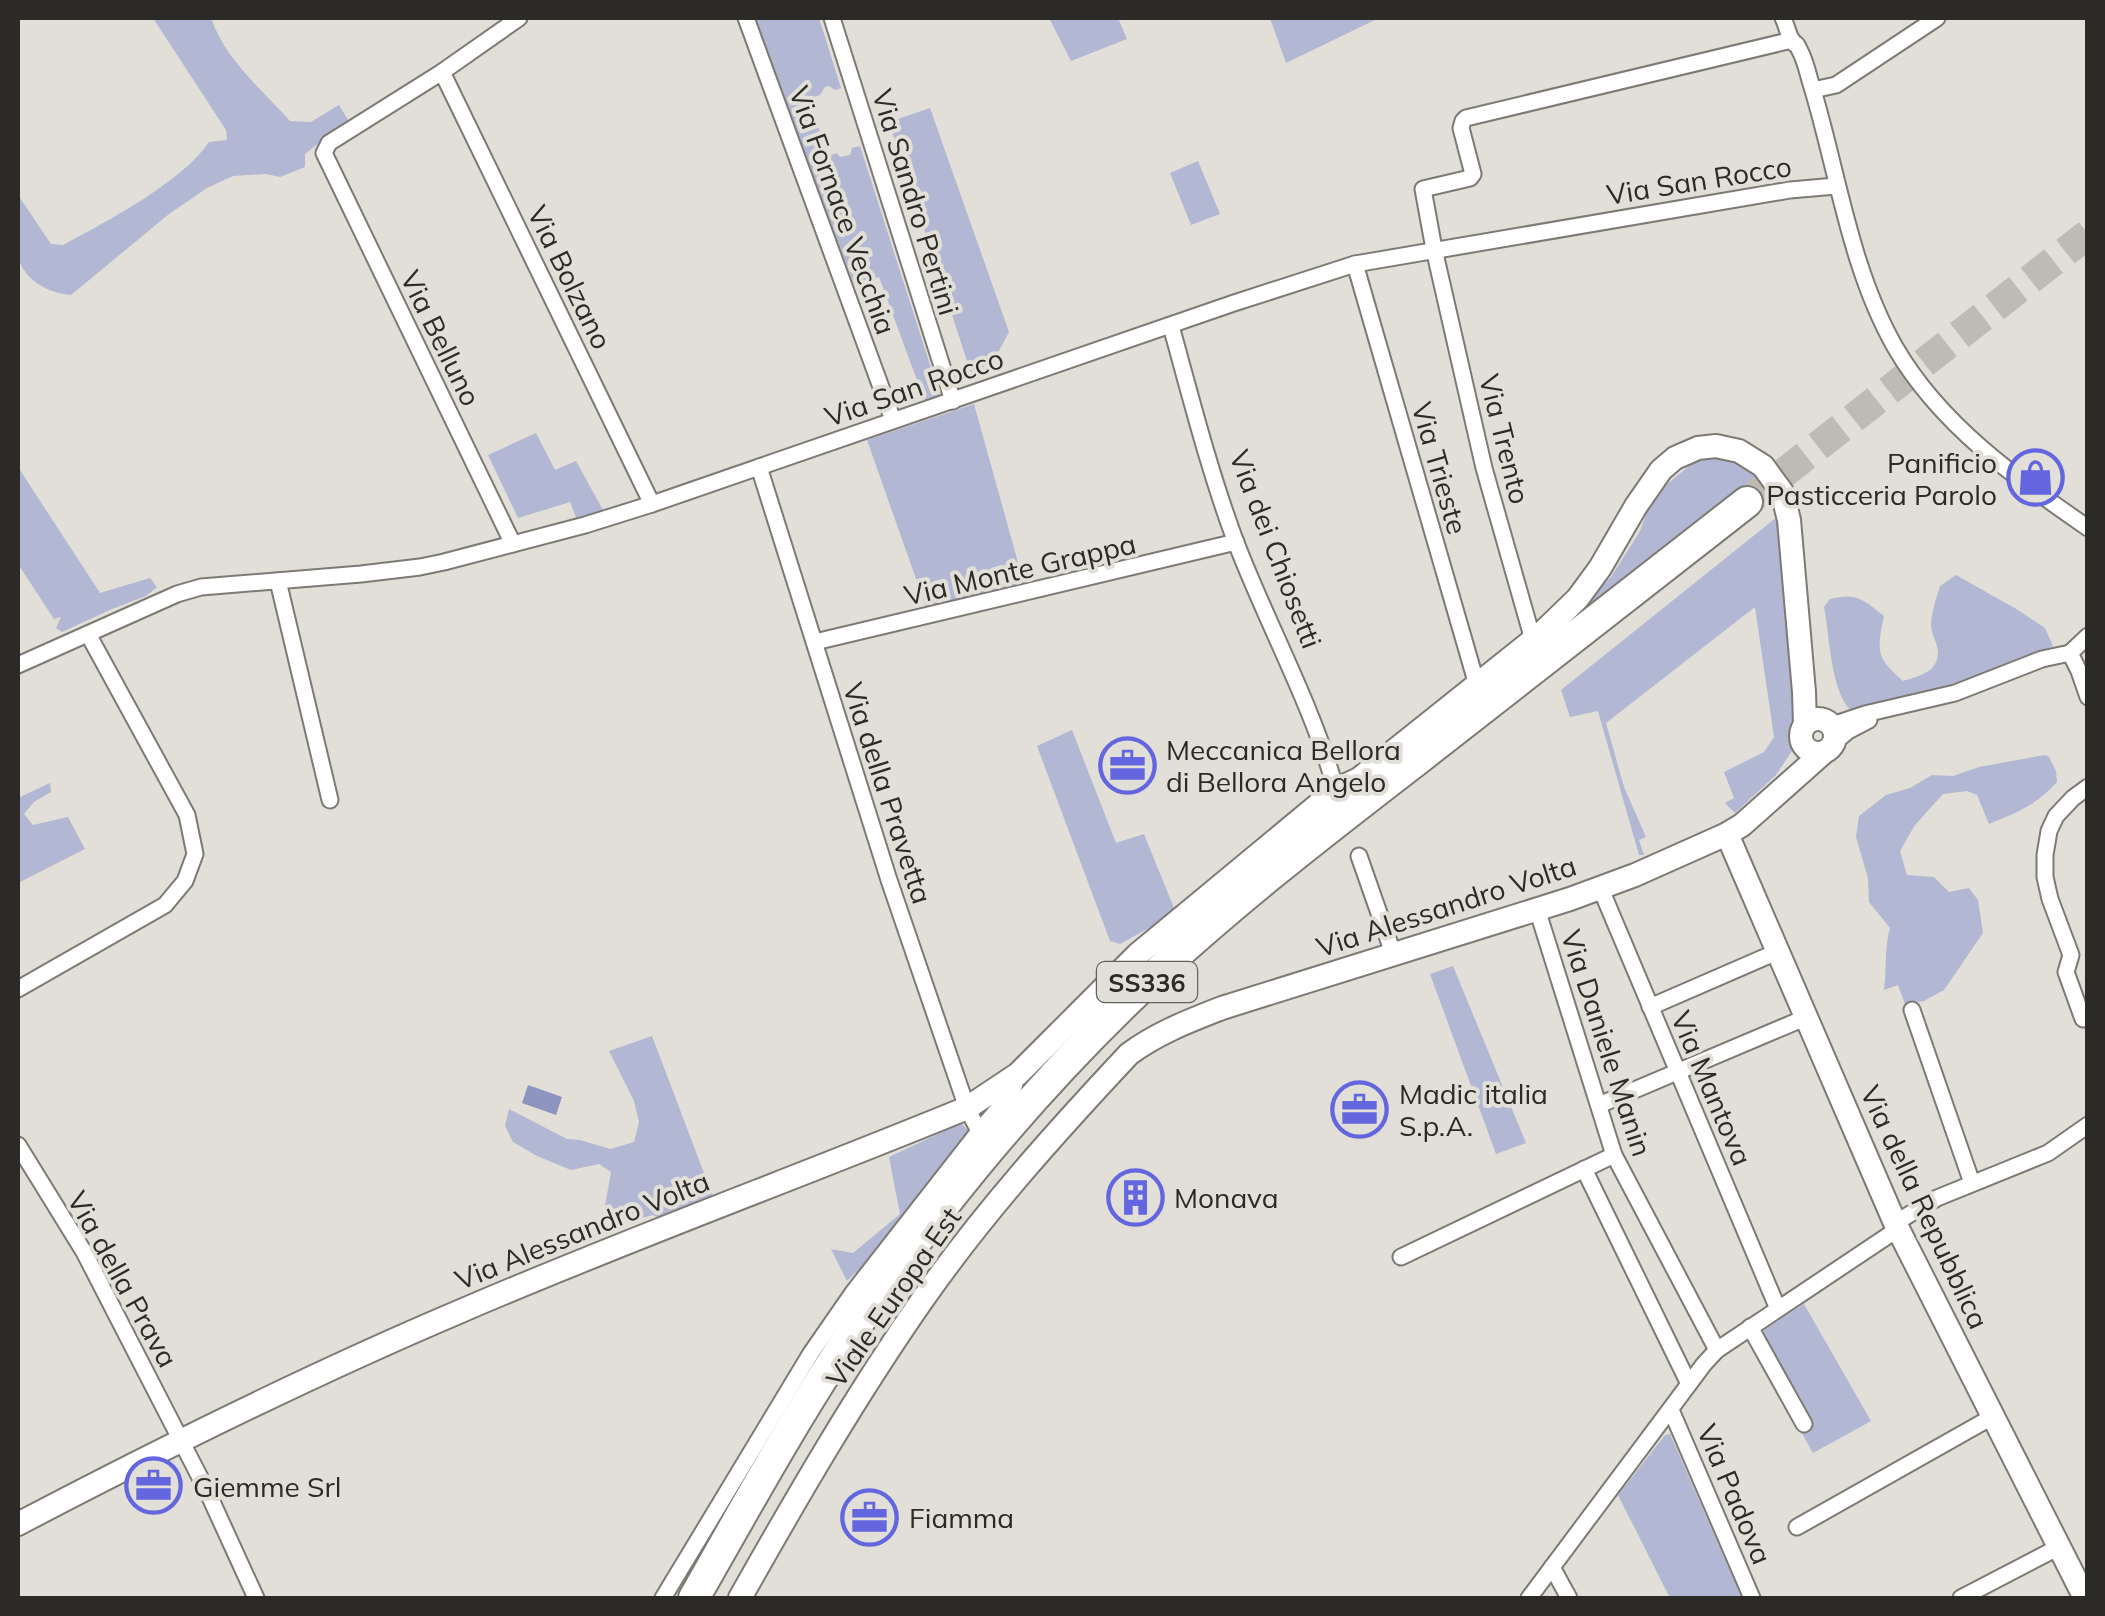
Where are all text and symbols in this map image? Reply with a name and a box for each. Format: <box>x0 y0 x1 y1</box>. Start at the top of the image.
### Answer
street label: Via Fornace Vecchia <box>782 81 904 339</box>
street label: Via Sandro Pertini <box>865 85 967 319</box>
street label: Via San Rocco <box>1604 148 1794 212</box>
street label: Via Bolzano <box>520 199 620 355</box>
street label: Via Belluno <box>393 265 489 411</box>
street label: Via San Rocco <box>820 340 1008 434</box>
street label: Via Trento <box>1472 371 1538 507</box>
street label: Via Trieste <box>1404 398 1476 538</box>
street label: Via dei Chiosetti <box>1222 445 1330 653</box>
place label: Panificio Pasticceria Parolo <box>1766 445 1997 512</box>
shop icon: Panificio Pasticceria Parolo <box>2006 448 2066 508</box>
street label: Via Monte Grappa <box>901 525 1139 613</box>
street label: Via della Pravetta <box>836 678 940 908</box>
place label: Meccanica Bellora di Bellora Angelo <box>1166 732 1401 799</box>
office icon: Meccanica Bellora di Bellora Angelo <box>1097 735 1157 795</box>
street label: Via Alessandro Volta <box>1312 847 1580 965</box>
street label: Via Daniele Manin <box>1554 925 1660 1161</box>
road number: SS336 <box>1097 962 1197 1002</box>
street label: Via Mantova <box>1664 1006 1760 1170</box>
place label: Madic italia S.p.A. <box>1399 1076 1548 1143</box>
office icon: Madic italia S.p.A. <box>1330 1079 1390 1139</box>
street label: Via della Repubblica <box>1853 1080 1997 1334</box>
street label: Via Alessandro Volta <box>450 1163 714 1297</box>
building icon: Monava <box>1105 1167 1165 1227</box>
place label: Monava <box>1174 1180 1278 1215</box>
street label: Via della Prava <box>60 1185 186 1373</box>
street label: Viale Europa Est <box>818 1200 968 1394</box>
street label: Via Padova <box>1690 1419 1780 1569</box>
office icon: Giemme Srl <box>124 1456 184 1516</box>
place label: Giemme Srl <box>193 1469 341 1504</box>
office icon: Fiamma <box>840 1487 900 1547</box>
place label: Fiamma <box>909 1500 1014 1535</box>

